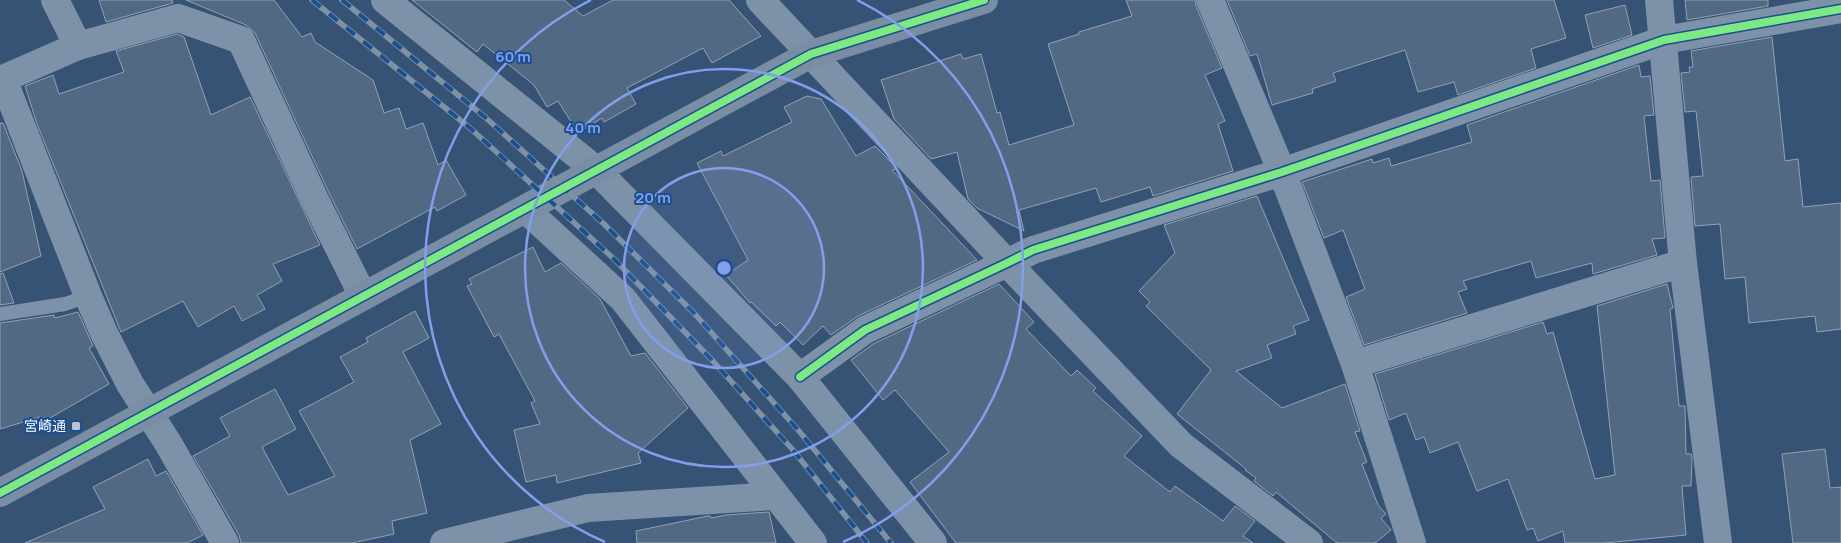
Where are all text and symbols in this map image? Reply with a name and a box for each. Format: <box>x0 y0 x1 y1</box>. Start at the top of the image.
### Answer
text: 60 m <box>495 46 531 67</box>
text: 40 m <box>565 117 601 138</box>
text: 20 m <box>635 187 671 208</box>
centre of rings <box>715 259 733 277</box>
place label: 宮崎通 <box>24 416 66 435</box>
marker: 宮崎通 <box>70 420 82 432</box>

